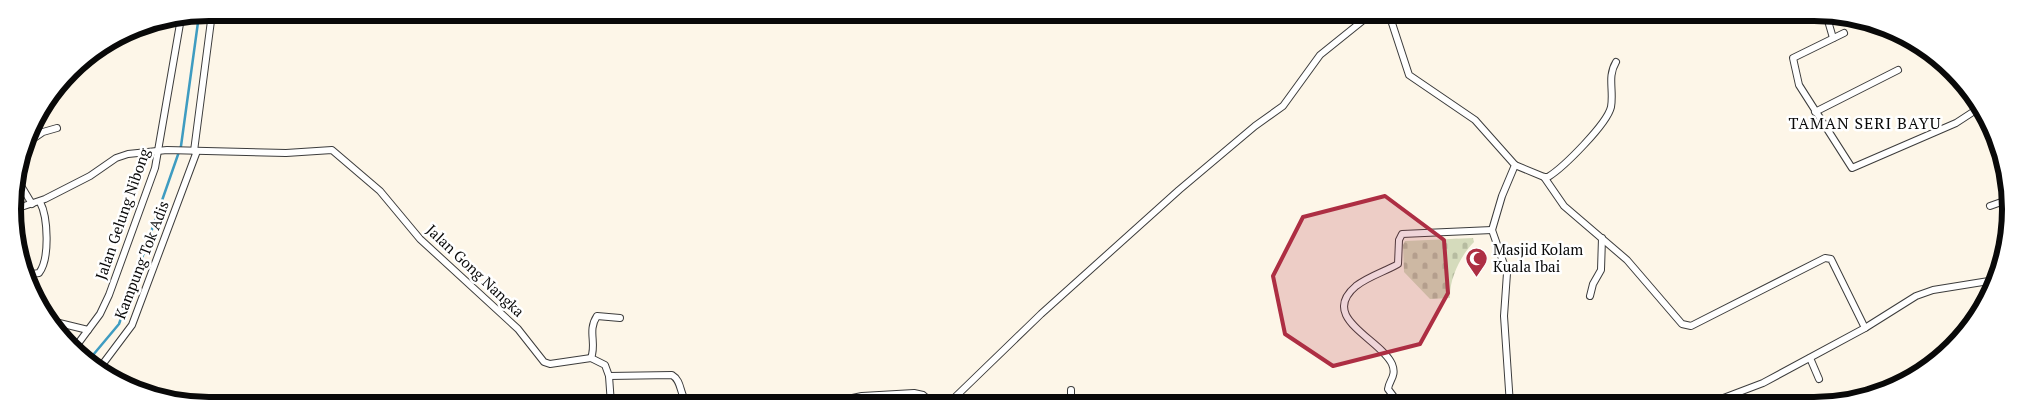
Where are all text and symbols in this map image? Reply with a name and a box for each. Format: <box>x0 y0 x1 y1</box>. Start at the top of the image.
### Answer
district label: TAMAN SERI BAYU <box>1789 112 1941 134</box>
street label: Jalan Gelung Nibong <box>90 144 154 282</box>
street label: Kampung Tok Adis <box>109 198 173 322</box>
street label: Jalan Gong Nangka <box>422 220 529 321</box>
place label: Masjid Kolam Kuala Ibai <box>1493 239 1583 276</box>
mosque icon: Masjid Kolam Kuala Ibai <box>1465 247 1489 278</box>

